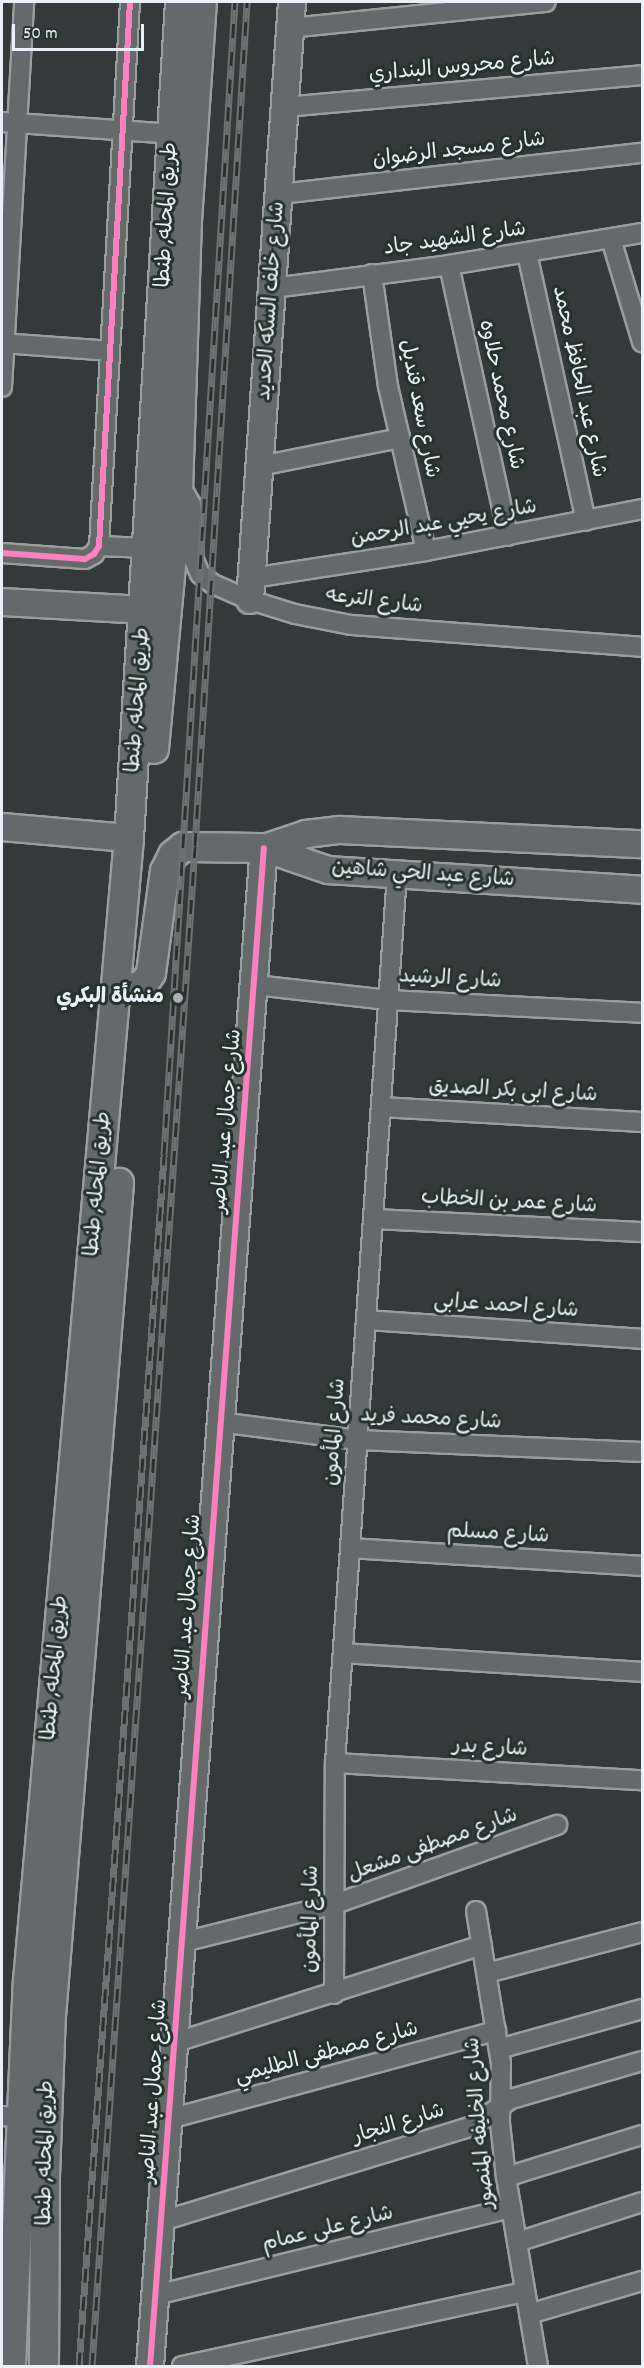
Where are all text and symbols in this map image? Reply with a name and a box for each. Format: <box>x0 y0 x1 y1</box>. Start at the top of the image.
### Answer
scale bar <box>15 12 147 50</box>
text: 50 m <box>23 22 58 47</box>
street label: شارع محروس البنداري <box>368 47 556 89</box>
street label: شارع مسجد الرضوان <box>371 128 547 174</box>
street label: طريق المحله, طنطا <box>152 142 184 288</box>
street label: شارع خلف السكه الحديد <box>252 201 292 401</box>
street label: شارع الشهيد جاد <box>382 218 528 262</box>
street label: شارع عبد الحافظ محمد <box>545 284 611 480</box>
street label: شارع محمد حلاوه <box>472 318 528 472</box>
street label: شارع سعد قنديل <box>392 338 444 480</box>
street label: شارع يحيي عبد الرحمن <box>349 495 539 553</box>
street label: شارع الترعه <box>324 584 424 620</box>
street label: طريق المحله, طنطا <box>121 626 157 774</box>
street label: شارع عبد الحي شاهين <box>331 856 515 894</box>
street label: شارع الرشيد <box>398 965 502 995</box>
place label: منشأة البكري <box>56 985 164 1011</box>
marker: منشأة البكري <box>169 989 187 1007</box>
street label: شارع جمال عبد الناصر <box>207 1028 249 1214</box>
street label: شارع ابى بكر الصديق <box>428 1075 598 1109</box>
street label: طريق المحله, طنطا <box>80 1110 118 1258</box>
street label: شارع عمر بن الخطاب <box>420 1186 598 1220</box>
street label: شارع احمد عرابى <box>433 1289 579 1325</box>
street label: شارع المأمون <box>320 1377 352 1487</box>
street label: شارع محمد فريد <box>360 1404 502 1436</box>
street label: شارع جمال عبد الناصر <box>170 1513 208 1699</box>
street label: شارع مسلم <box>446 1520 550 1550</box>
street label: طريق المحله, طنطا <box>37 1594 75 1742</box>
street label: شارع بدر <box>452 1734 528 1764</box>
street label: شارع مصطفى مشعل <box>345 1804 521 1888</box>
street label: شارع المأمون <box>298 1865 326 1973</box>
street label: شارع جمال عبد الناصر <box>136 1998 174 2184</box>
street label: شارع مصطفى الطليمي <box>232 2017 422 2091</box>
street label: شارع الخليفه المنصور <box>461 2036 501 2210</box>
street label: طريق المحله, طنطا <box>33 2080 61 2226</box>
street label: شارع النجار <box>350 2099 448 2151</box>
street label: شارع على عمام <box>260 2202 396 2258</box>

